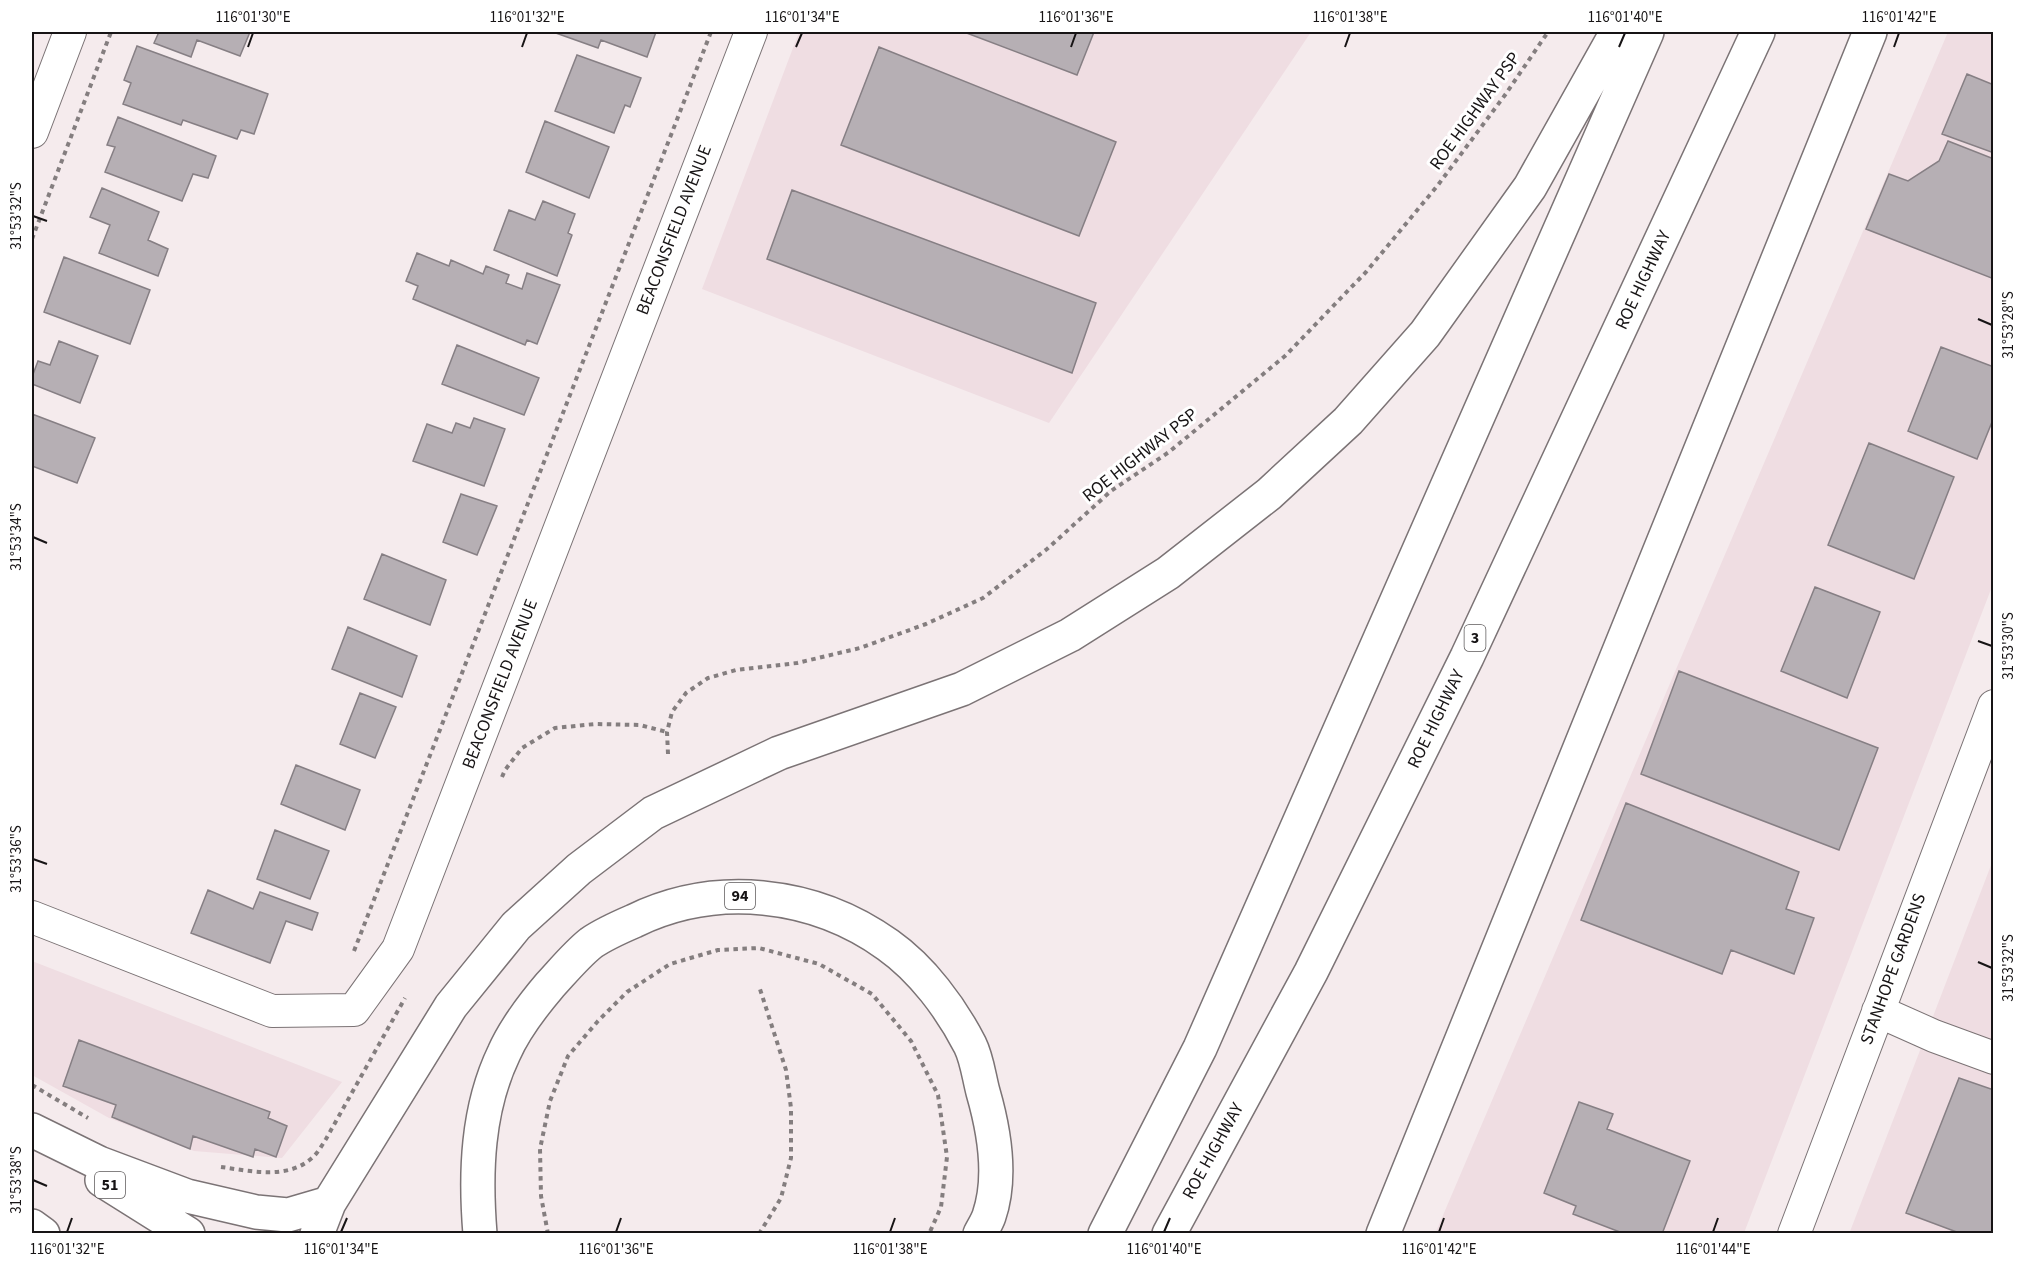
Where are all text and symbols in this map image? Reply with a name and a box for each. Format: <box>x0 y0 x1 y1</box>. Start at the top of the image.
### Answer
text: 116°01'30"E <box>215 7 291 28</box>
text: 116°01'32"E <box>489 7 565 28</box>
text: 116°01'34"E <box>764 7 840 28</box>
text: 116°01'36"E <box>1038 7 1114 28</box>
text: 116°01'38"E <box>1312 7 1388 28</box>
text: 116°01'40"E <box>1587 7 1663 28</box>
text: 116°01'42"E <box>1861 7 1937 28</box>
street label: ROE HIGHWAY PSP <box>1424 47 1526 175</box>
street label: BEACONSFIELD AVENUE <box>630 141 718 319</box>
text: 31°53'32"S <box>6 182 27 250</box>
street label: ROE HIGHWAY <box>1609 226 1677 334</box>
text: 31°53'28"S <box>1998 291 2019 359</box>
street label: ROE HIGHWAY PSP <box>1077 402 1203 508</box>
text: 31°53'34"S <box>6 503 27 571</box>
street label: BEACONSFIELD AVENUE <box>456 595 544 773</box>
text: 31°53'30"S <box>1998 612 2019 680</box>
road number: 3 <box>1464 625 1486 651</box>
street label: ROE HIGHWAY <box>1401 665 1471 772</box>
text: 31°53'36"S <box>6 825 27 893</box>
road number: 94 <box>725 883 755 909</box>
street label: STANHOPE GARDENS <box>1854 890 1932 1048</box>
text: 31°53'32"S <box>1998 934 2019 1002</box>
street label: ROE HIGHWAY <box>1176 1098 1250 1204</box>
text: 31°53'38"S <box>6 1146 27 1214</box>
road number: 51 <box>95 1172 125 1198</box>
text: 116°01'32"E <box>29 1239 105 1260</box>
text: 116°01'34"E <box>303 1239 379 1260</box>
text: 116°01'36"E <box>578 1239 654 1260</box>
text: 116°01'38"E <box>852 1239 928 1260</box>
text: 116°01'40"E <box>1126 1239 1202 1260</box>
text: 116°01'42"E <box>1401 1239 1477 1260</box>
text: 116°01'44"E <box>1675 1239 1751 1260</box>

